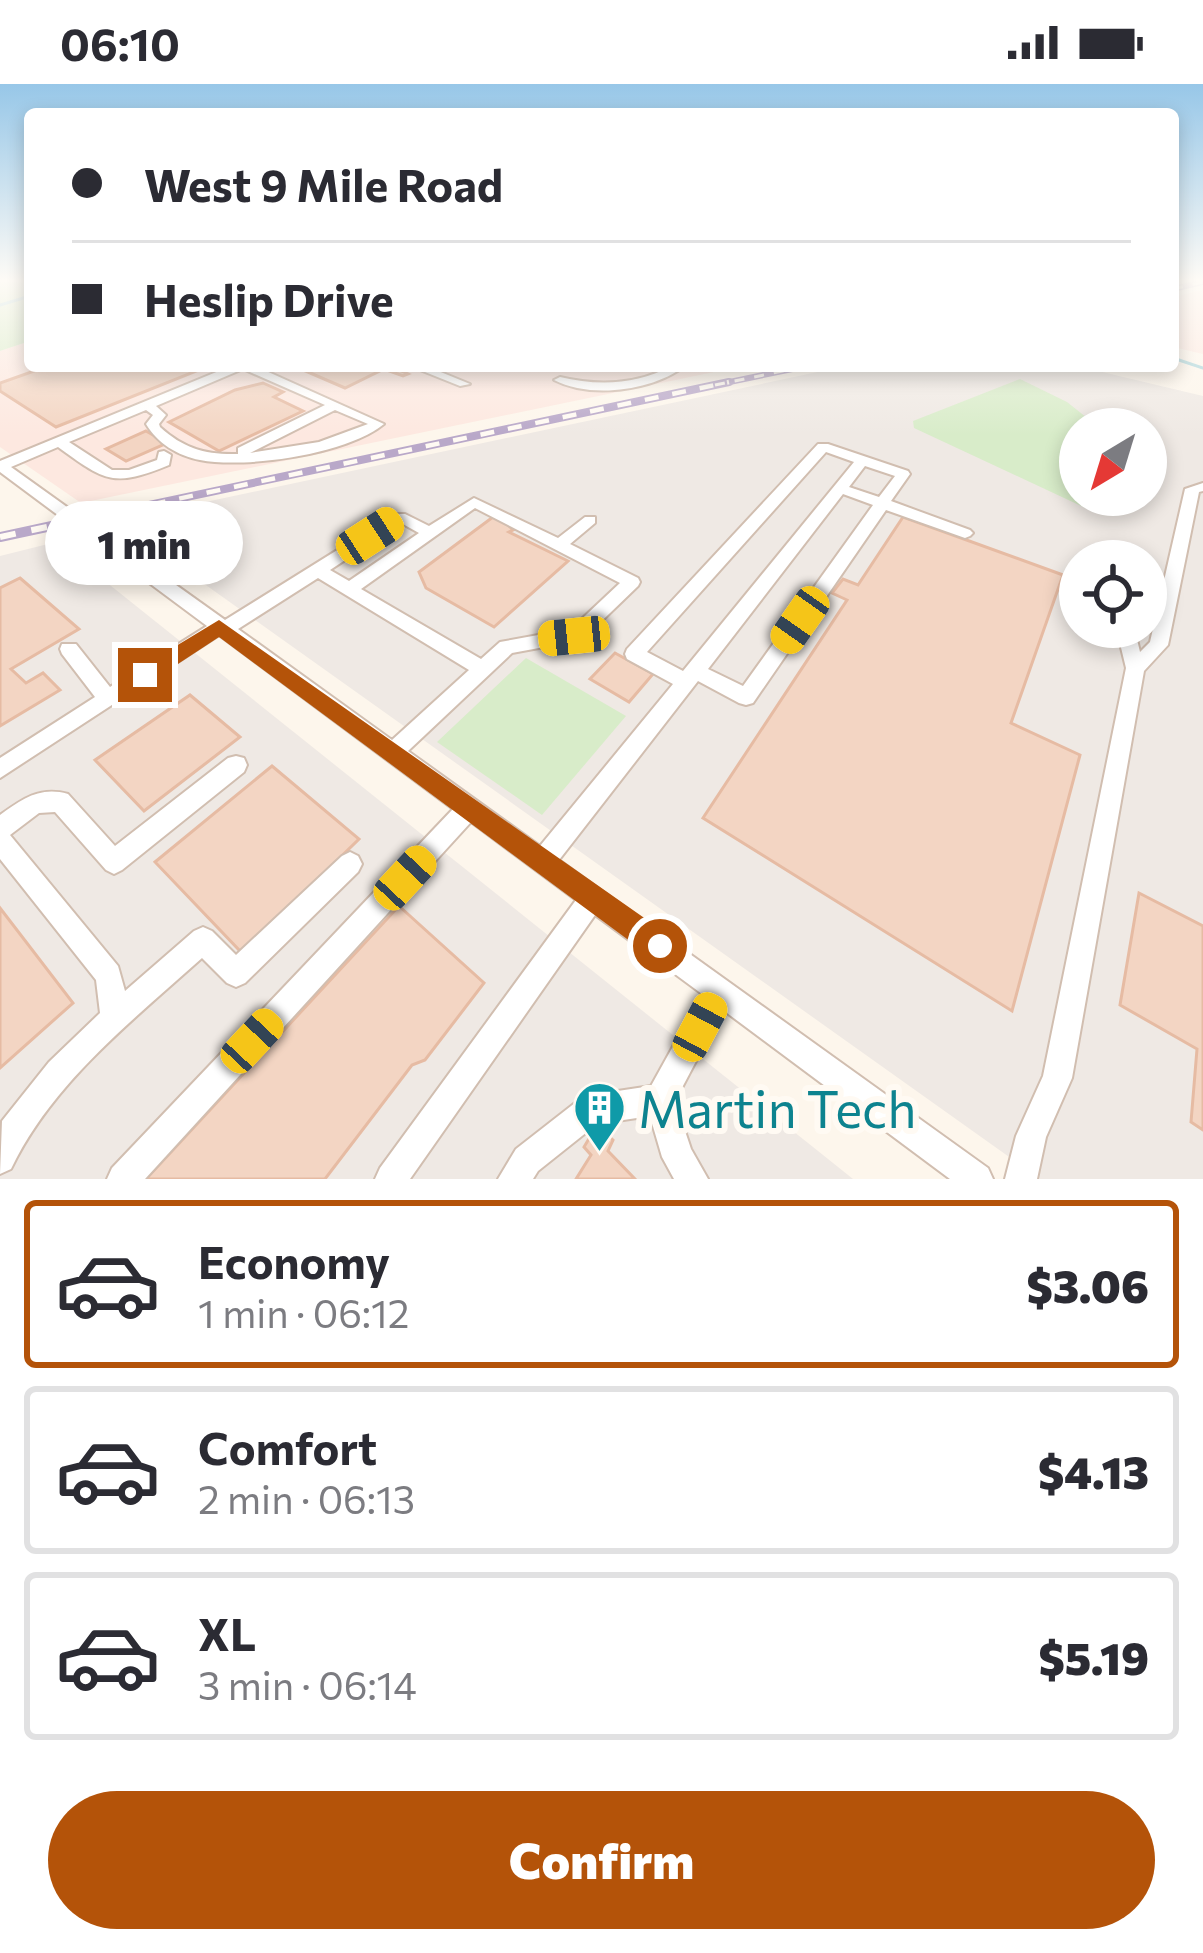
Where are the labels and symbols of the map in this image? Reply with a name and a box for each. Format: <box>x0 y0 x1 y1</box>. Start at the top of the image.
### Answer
north arrow <box>1059 408 1167 516</box>
callout: 1 min <box>46 501 244 585</box>
car <box>330 501 410 571</box>
car <box>765 580 835 660</box>
car <box>536 614 612 658</box>
route end <box>118 648 172 702</box>
car <box>367 839 443 917</box>
route start <box>633 919 687 973</box>
car <box>667 987 733 1067</box>
car <box>214 1002 290 1080</box>
place label: Martin Tech <box>638 1076 916 1139</box>
building icon: Martin Tech <box>571 1079 627 1153</box>

